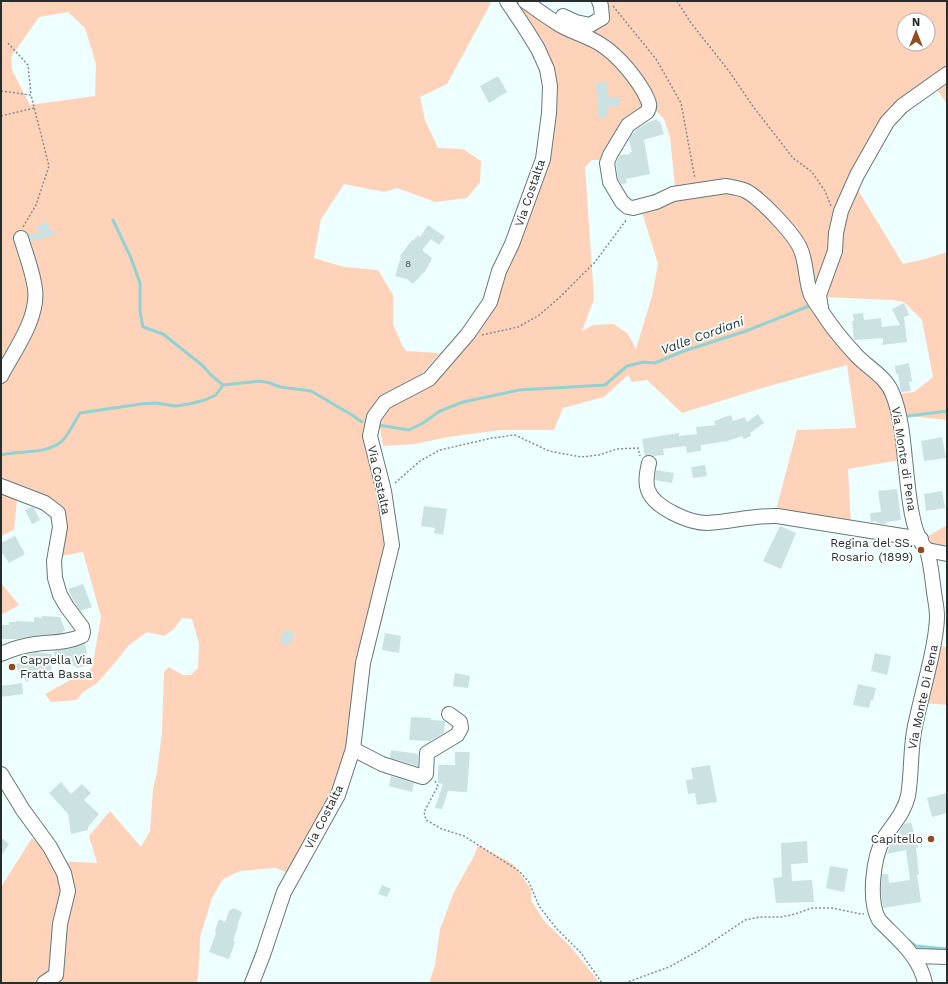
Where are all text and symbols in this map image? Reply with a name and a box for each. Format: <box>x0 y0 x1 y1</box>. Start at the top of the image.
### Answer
north arrow <box>896 12 936 52</box>
text: N <box>912 16 920 29</box>
street label: Via Costalta <box>512 157 548 229</box>
house number: 8 <box>405 258 411 269</box>
water label: Valle Cordiani <box>659 313 746 357</box>
street label: Via Monte di Pena <box>889 406 919 512</box>
street label: Via Costalta <box>365 444 393 516</box>
place label: Regina del SS. Rosario (1899) <box>830 536 913 564</box>
marker: Regina del SS. Rosario (1899) <box>916 545 926 555</box>
street label: Via Monte Di Pena <box>905 643 941 751</box>
place label: Cappella Via Fratta Bassa <box>20 653 93 681</box>
marker: Cappella Via Fratta Bassa <box>7 662 17 672</box>
street label: Via Costalta <box>302 782 346 852</box>
place label: Capitello <box>871 832 923 846</box>
marker: Capitello <box>926 834 936 844</box>

